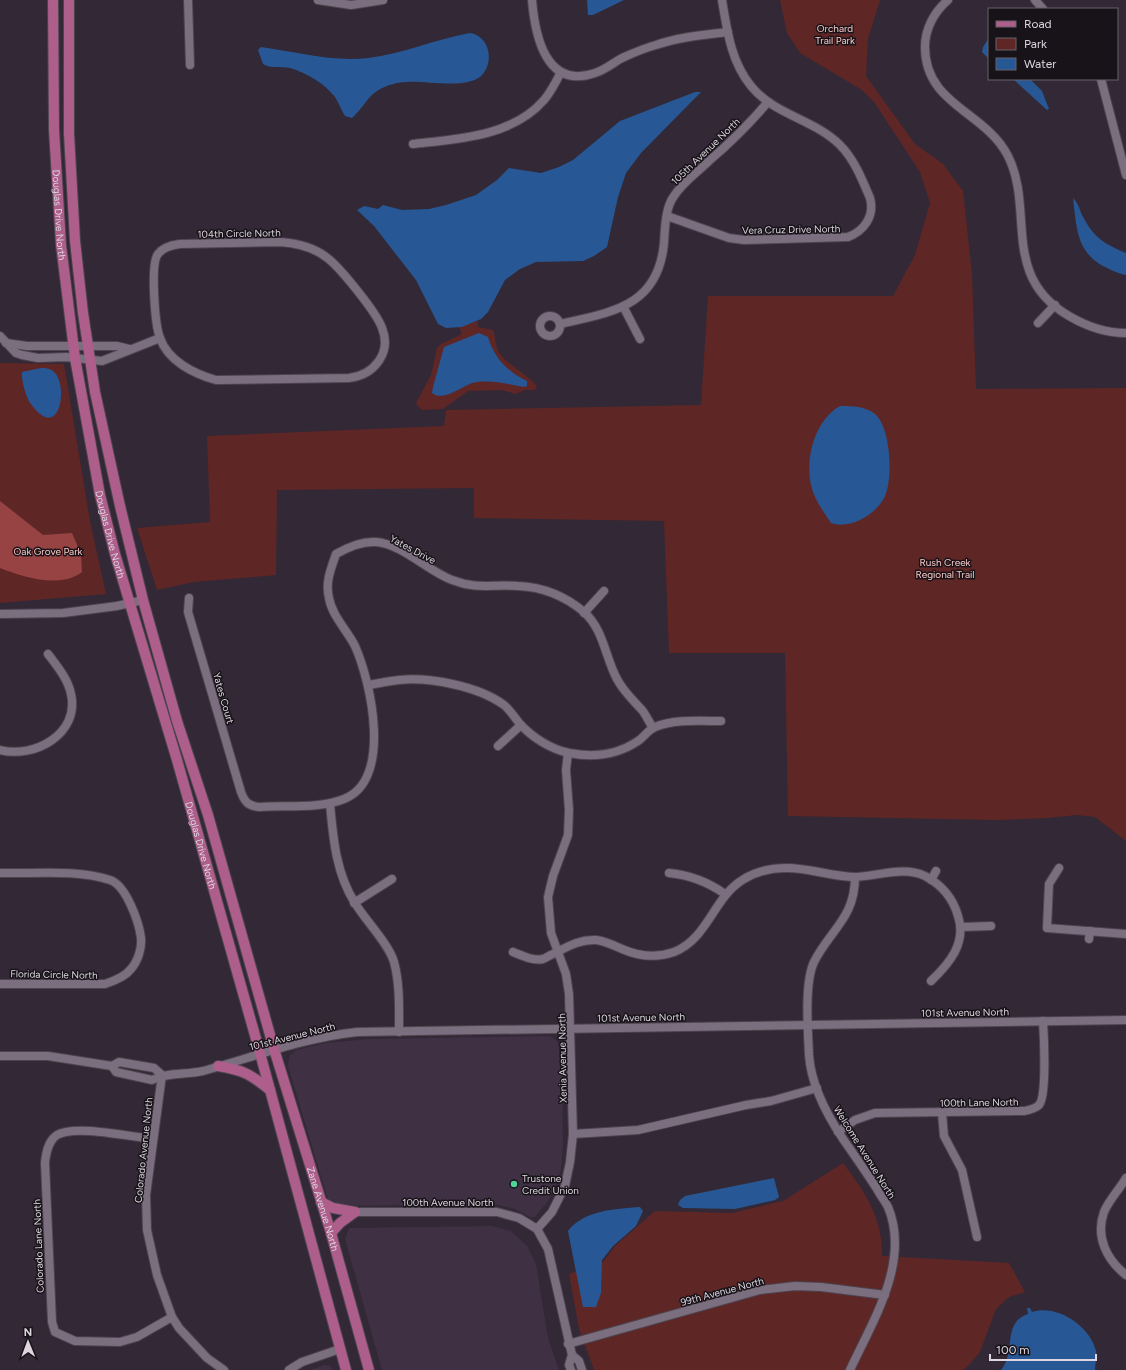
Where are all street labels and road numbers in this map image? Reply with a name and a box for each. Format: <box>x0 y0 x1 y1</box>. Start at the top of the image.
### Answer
street label: 105th Avenue North <box>668 115 743 188</box>
street label: Douglas Drive North <box>49 169 69 261</box>
street label: Vera Cruz Drive North <box>742 222 841 237</box>
street label: 104th Circle North <box>197 226 281 241</box>
street label: Douglas Drive North <box>92 489 128 580</box>
street label: Yates Drive <box>388 532 438 567</box>
street label: Yates Court <box>210 671 237 725</box>
street label: Douglas Drive North <box>182 800 219 891</box>
street label: Florida Circle North <box>10 967 98 982</box>
street label: 101st Avenue North <box>921 1005 1010 1020</box>
street label: 101st Avenue North <box>597 1010 686 1025</box>
street label: Xenia Avenue North <box>555 1013 570 1103</box>
street label: 101st Avenue North <box>248 1019 337 1053</box>
street label: 100th Lane North <box>939 1095 1019 1110</box>
street label: Colorado Avenue North <box>131 1096 156 1204</box>
street label: Welcome Avenue North <box>831 1103 899 1201</box>
street label: Zane Avenue North <box>304 1165 342 1253</box>
street label: 100th Avenue North <box>402 1196 494 1209</box>
street label: Colorado Lane North <box>30 1199 47 1293</box>
street label: 99th Avenue North <box>679 1274 766 1309</box>

